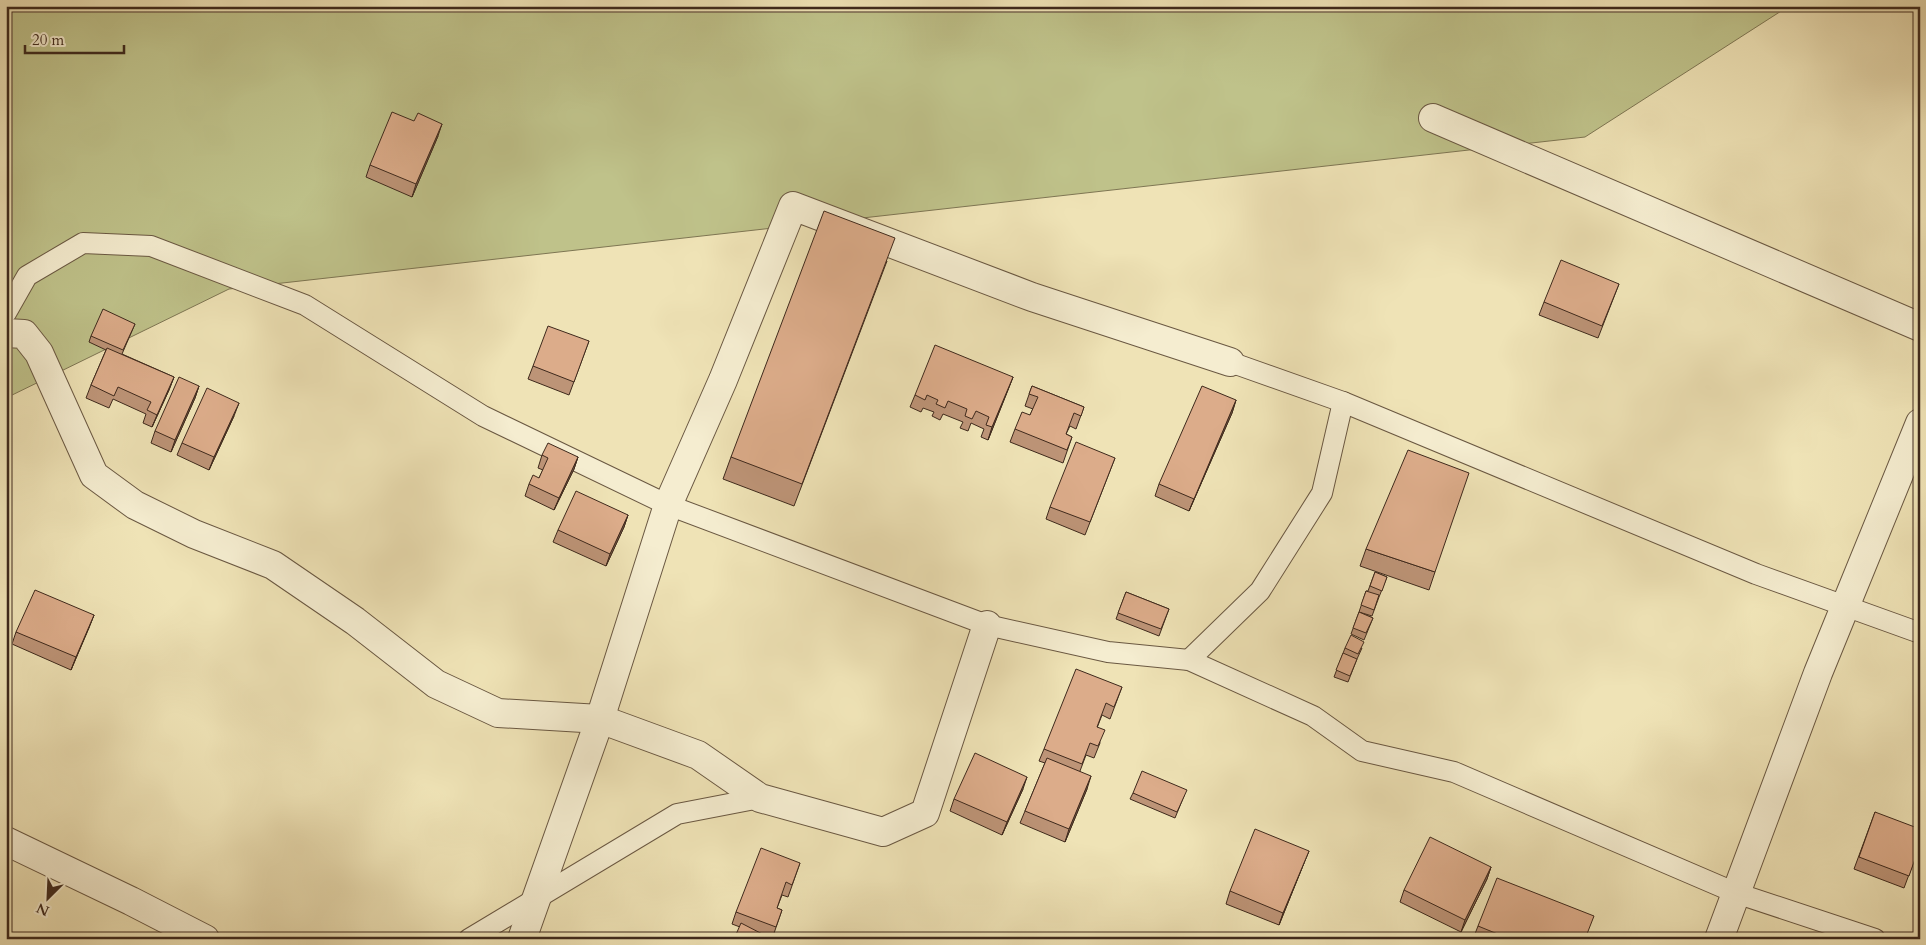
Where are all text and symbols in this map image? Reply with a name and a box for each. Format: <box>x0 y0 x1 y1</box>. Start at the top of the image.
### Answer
scale bar <box>25 22 124 54</box>
text: 20 m <box>32 30 64 50</box>
north arrow <box>22 872 72 922</box>
text: N <box>33 898 52 921</box>

